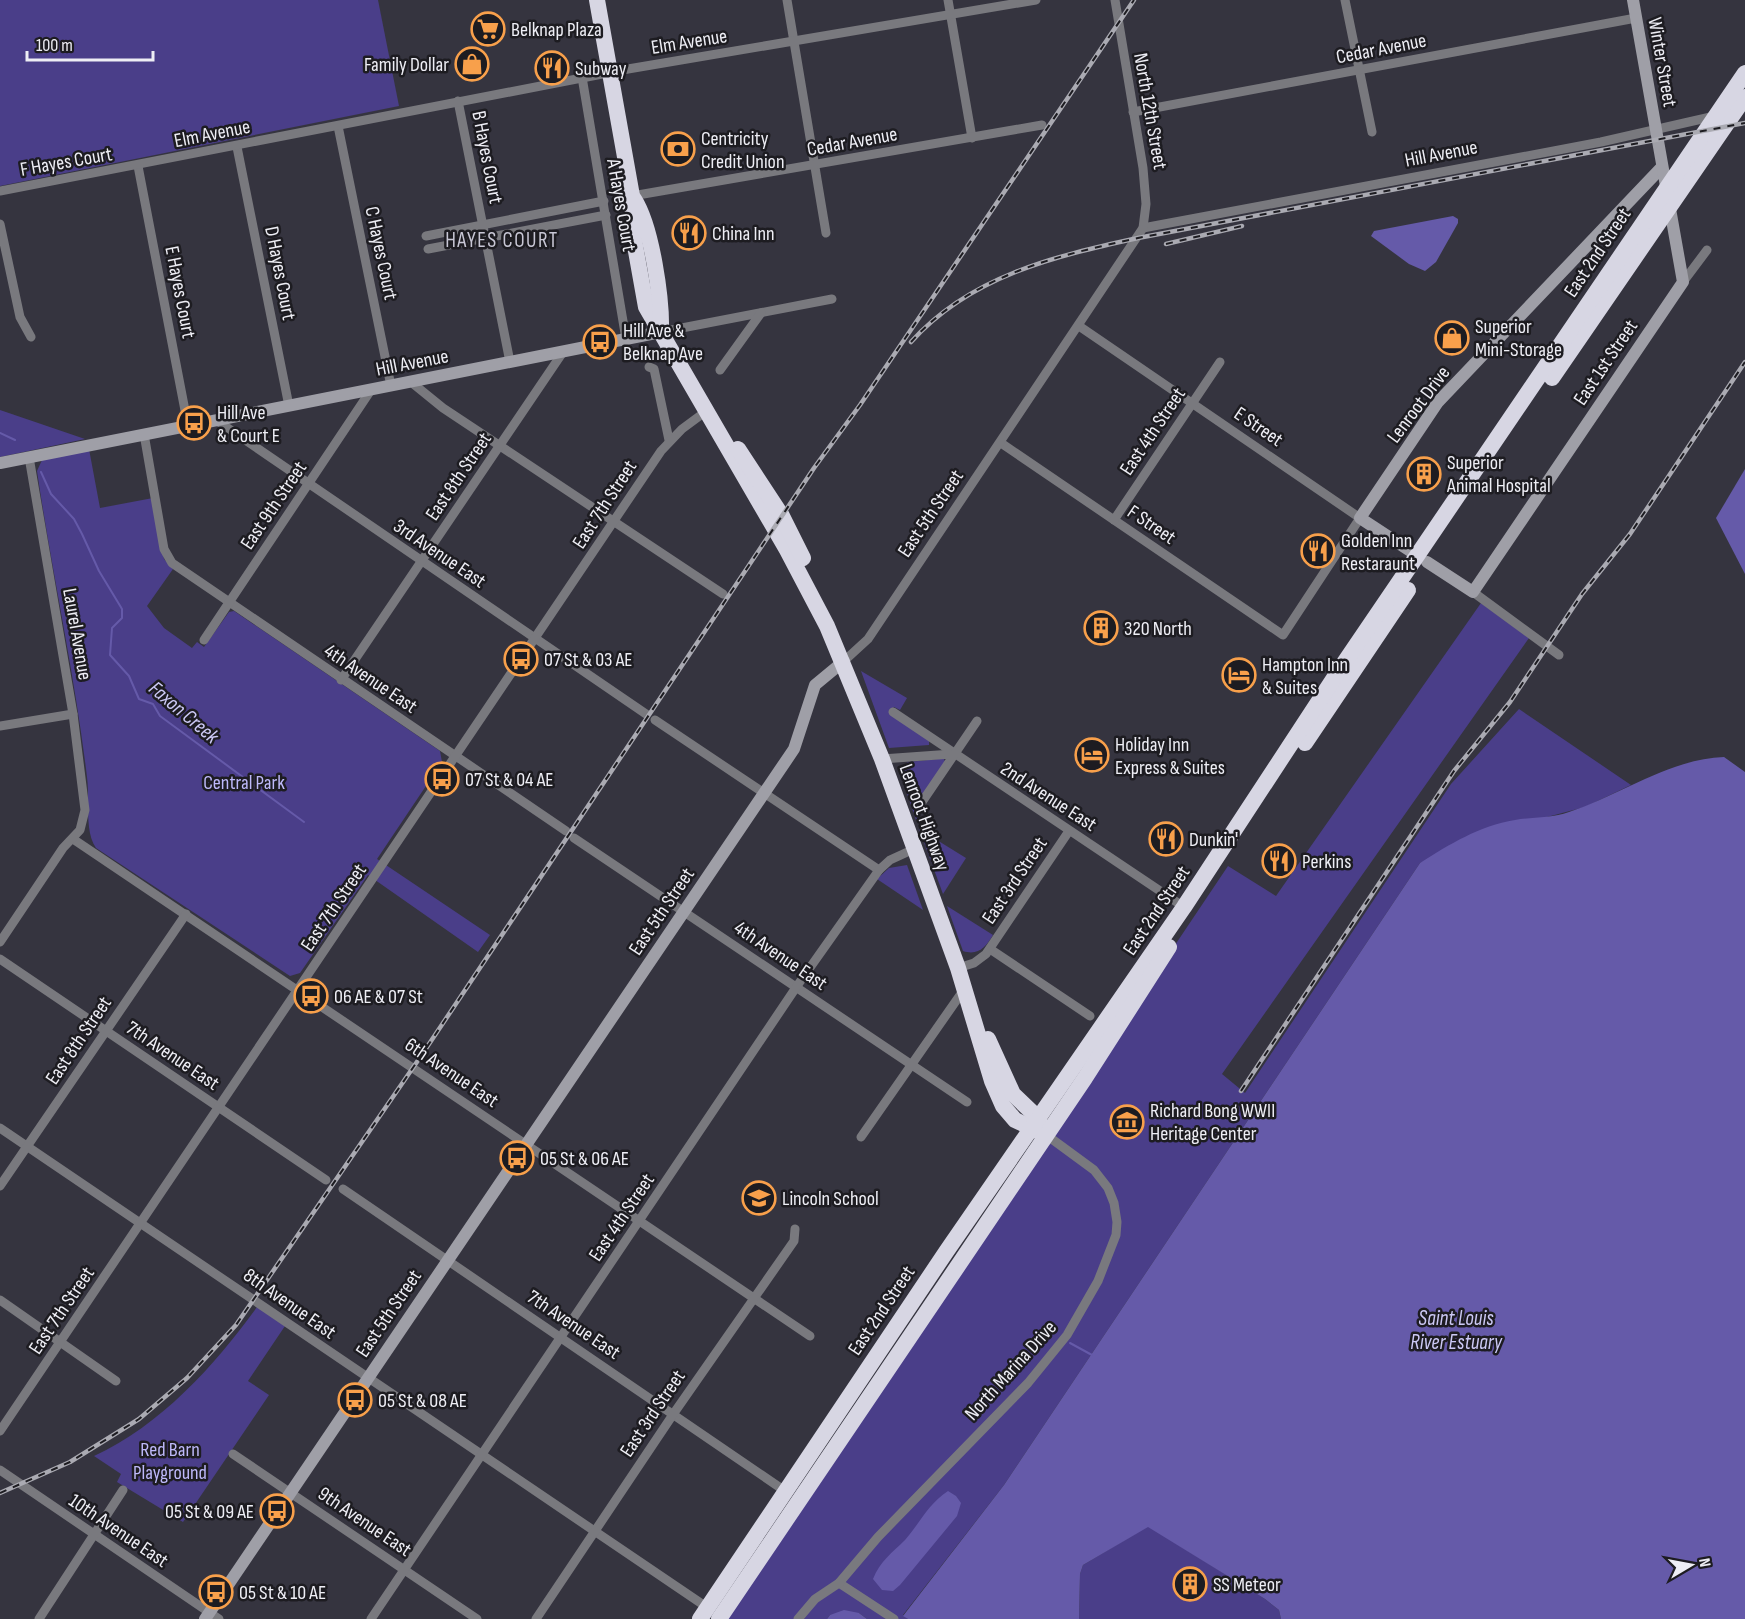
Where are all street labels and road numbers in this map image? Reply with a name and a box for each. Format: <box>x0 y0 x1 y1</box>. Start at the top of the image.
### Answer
street label: Winter Street <box>1642 16 1682 109</box>
street label: Elm Avenue <box>649 24 729 60</box>
street label: Cedar Avenue <box>1334 28 1428 69</box>
street label: North 12th Street <box>1128 51 1172 171</box>
street label: B Hayes Court <box>466 109 508 206</box>
street label: Elm Avenue <box>172 115 252 153</box>
street label: Cedar Avenue <box>805 122 899 162</box>
street label: Hill Avenue <box>1403 135 1480 173</box>
street label: F Hayes Court <box>18 142 114 182</box>
street label: A Hayes Court <box>601 156 641 253</box>
street label: East 2nd Street <box>1559 203 1636 302</box>
street label: C Hayes Court <box>359 204 403 302</box>
street label: D Hayes Court <box>259 224 301 322</box>
street label: E Hayes Court <box>159 244 201 340</box>
street label: East 1st Street <box>1569 315 1643 410</box>
street label: Hill Avenue <box>374 344 451 382</box>
street label: Lenroot Drive <box>1382 361 1455 448</box>
street label: East 4th Street <box>1115 383 1191 480</box>
street label: E Street <box>1230 402 1287 452</box>
street label: East 8th Street <box>421 428 497 525</box>
street label: East 7th Street <box>567 456 642 553</box>
street label: East 9th Street <box>236 457 312 554</box>
street label: East 5th Street <box>893 465 969 562</box>
street label: F Street <box>1123 500 1180 550</box>
street label: 3rd Avenue East <box>389 514 490 594</box>
street label: Laurel Avenue <box>57 586 97 682</box>
street label: 4th Avenue East <box>319 639 422 719</box>
street label: 2nd Avenue East <box>996 757 1101 837</box>
street label: Lenroot Highway <box>894 761 955 874</box>
street label: East 3rd Street <box>977 833 1053 929</box>
street label: East 7th Street <box>296 859 372 956</box>
street label: East 2nd Street <box>1118 861 1195 960</box>
street label: East 5th Street <box>624 863 700 960</box>
street label: 4th Avenue East <box>729 916 832 996</box>
street label: East 8th Street <box>41 992 117 1089</box>
street label: 7th Avenue East <box>121 1016 224 1096</box>
street label: 6th Avenue East <box>400 1033 503 1113</box>
street label: East 4th Street <box>584 1169 660 1266</box>
street label: East 2nd Street <box>843 1261 920 1360</box>
street label: East 7th Street <box>24 1262 100 1359</box>
street label: 8th Avenue East <box>238 1263 340 1345</box>
street label: East 5th Street <box>351 1265 427 1362</box>
street label: 7th Avenue East <box>522 1285 625 1365</box>
street label: North Marina Drive <box>960 1316 1062 1425</box>
street label: East 3rd Street <box>615 1366 691 1462</box>
street label: 9th Avenue East <box>313 1482 416 1562</box>
street label: 10th Avenue East <box>64 1489 173 1573</box>

